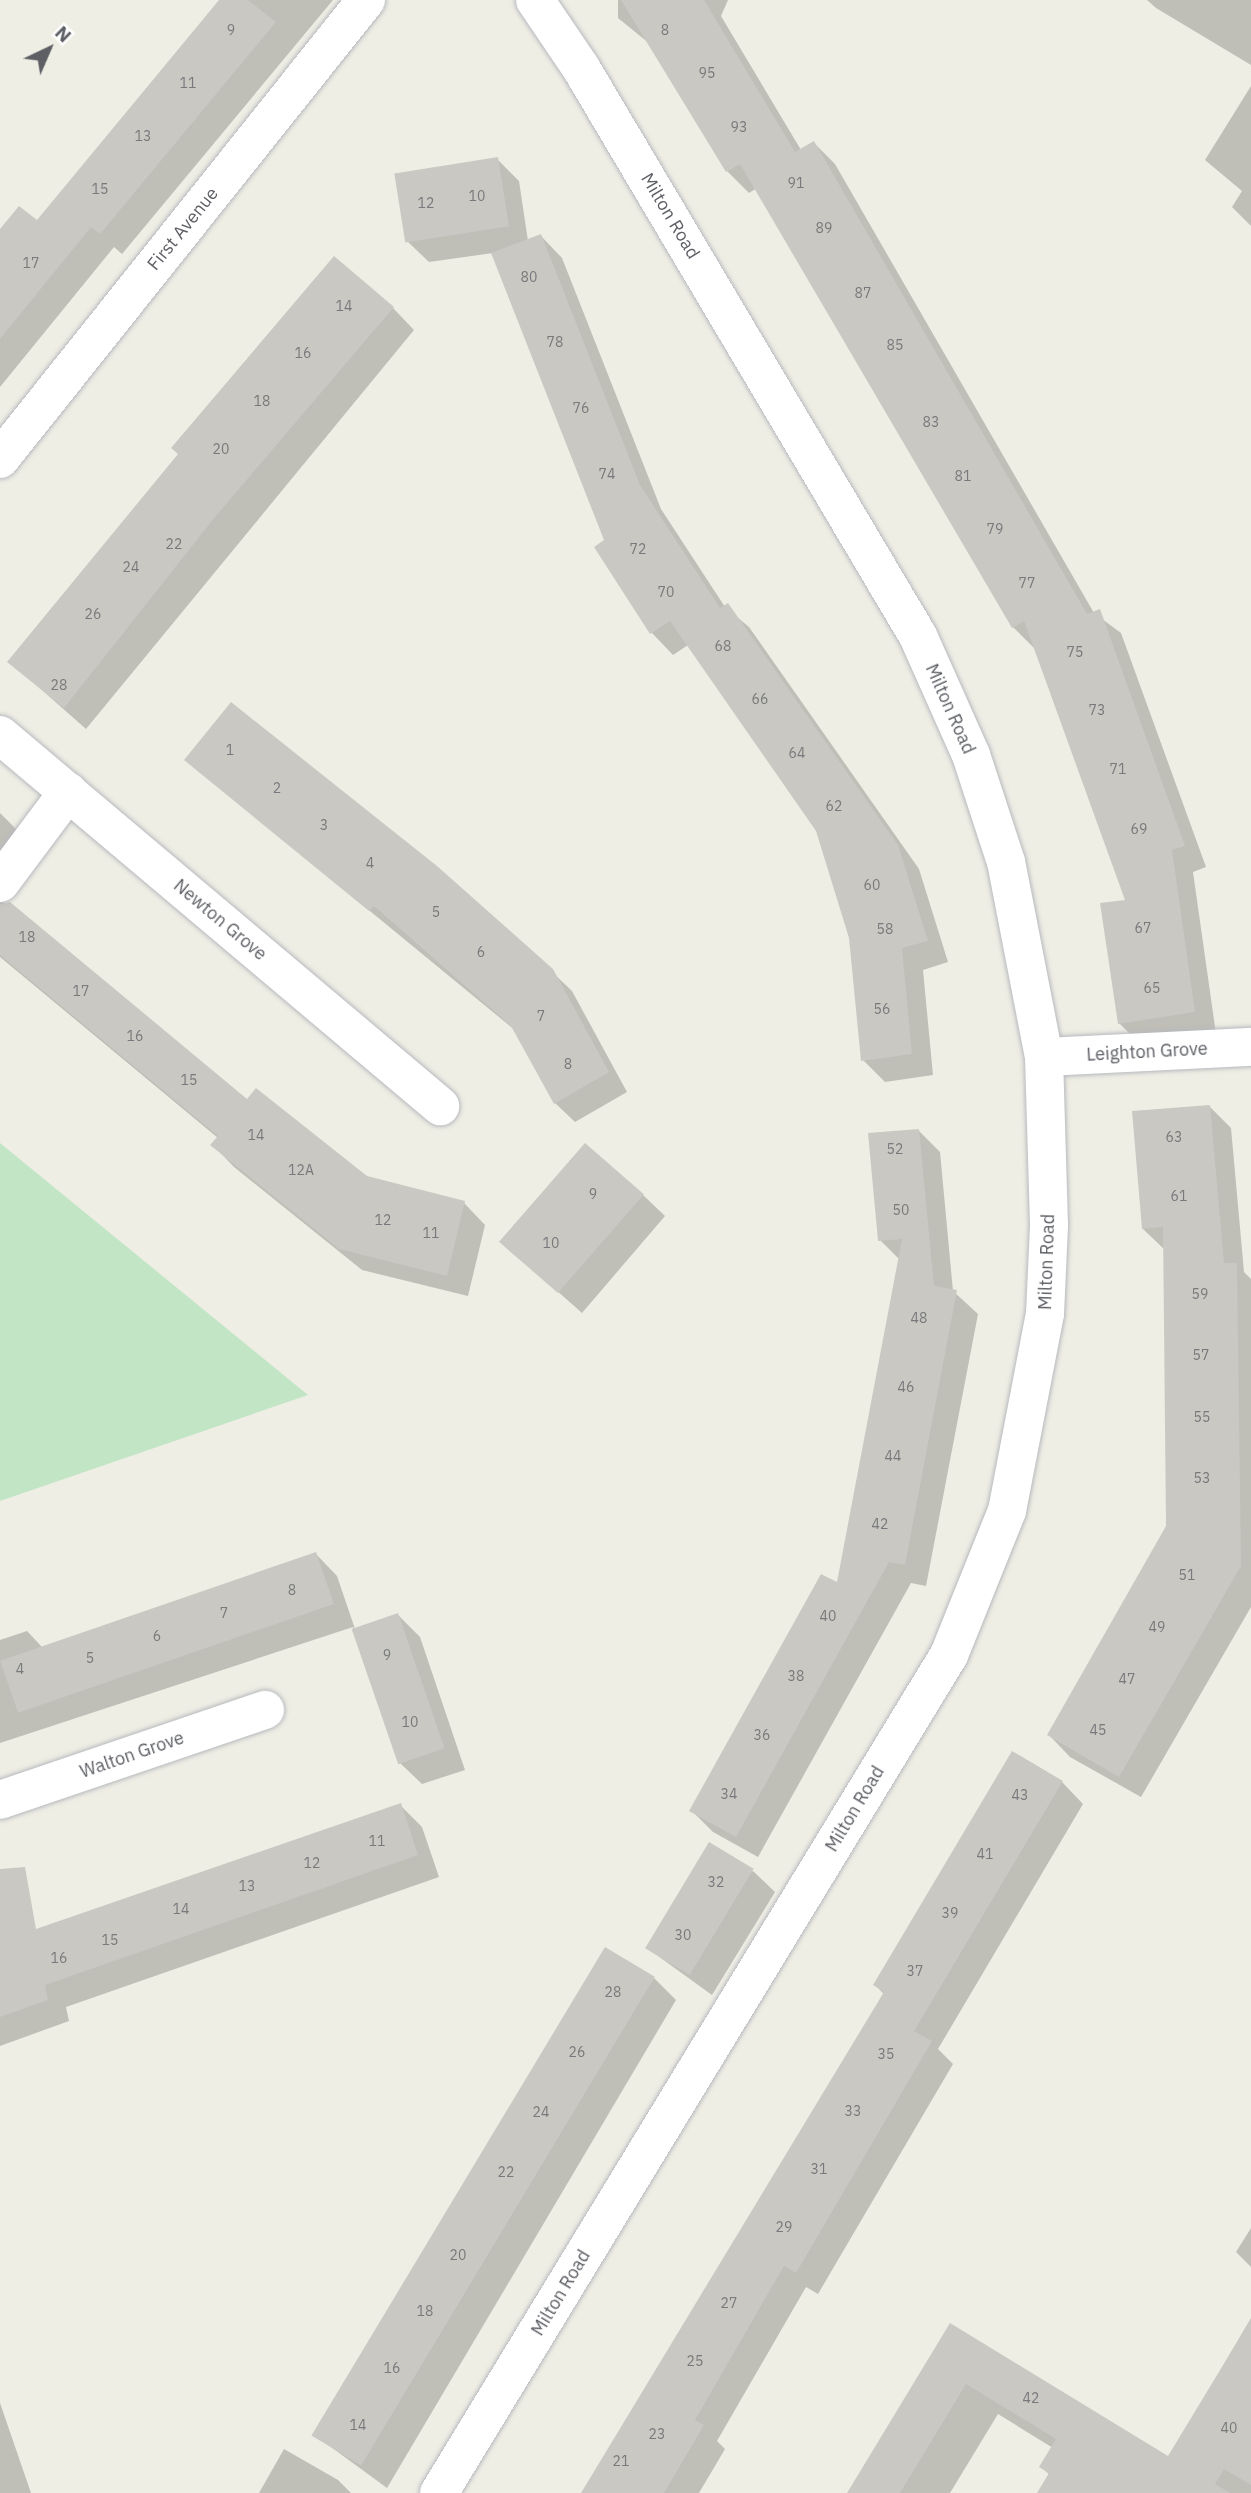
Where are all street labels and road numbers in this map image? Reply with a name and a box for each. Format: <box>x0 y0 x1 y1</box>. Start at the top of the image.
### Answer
street label: Milton Road <box>636 169 704 263</box>
street label: First Avenue <box>143 183 223 275</box>
street label: Milton Road <box>921 661 979 757</box>
street label: Newton Grove <box>169 875 271 965</box>
street label: Leighton Grove <box>1086 1038 1208 1066</box>
street label: Milton Road <box>1035 1214 1059 1310</box>
street label: Walton Grove <box>77 1727 187 1783</box>
street label: Milton Road <box>821 1762 889 1856</box>
street label: Milton Road <box>527 2246 595 2340</box>

